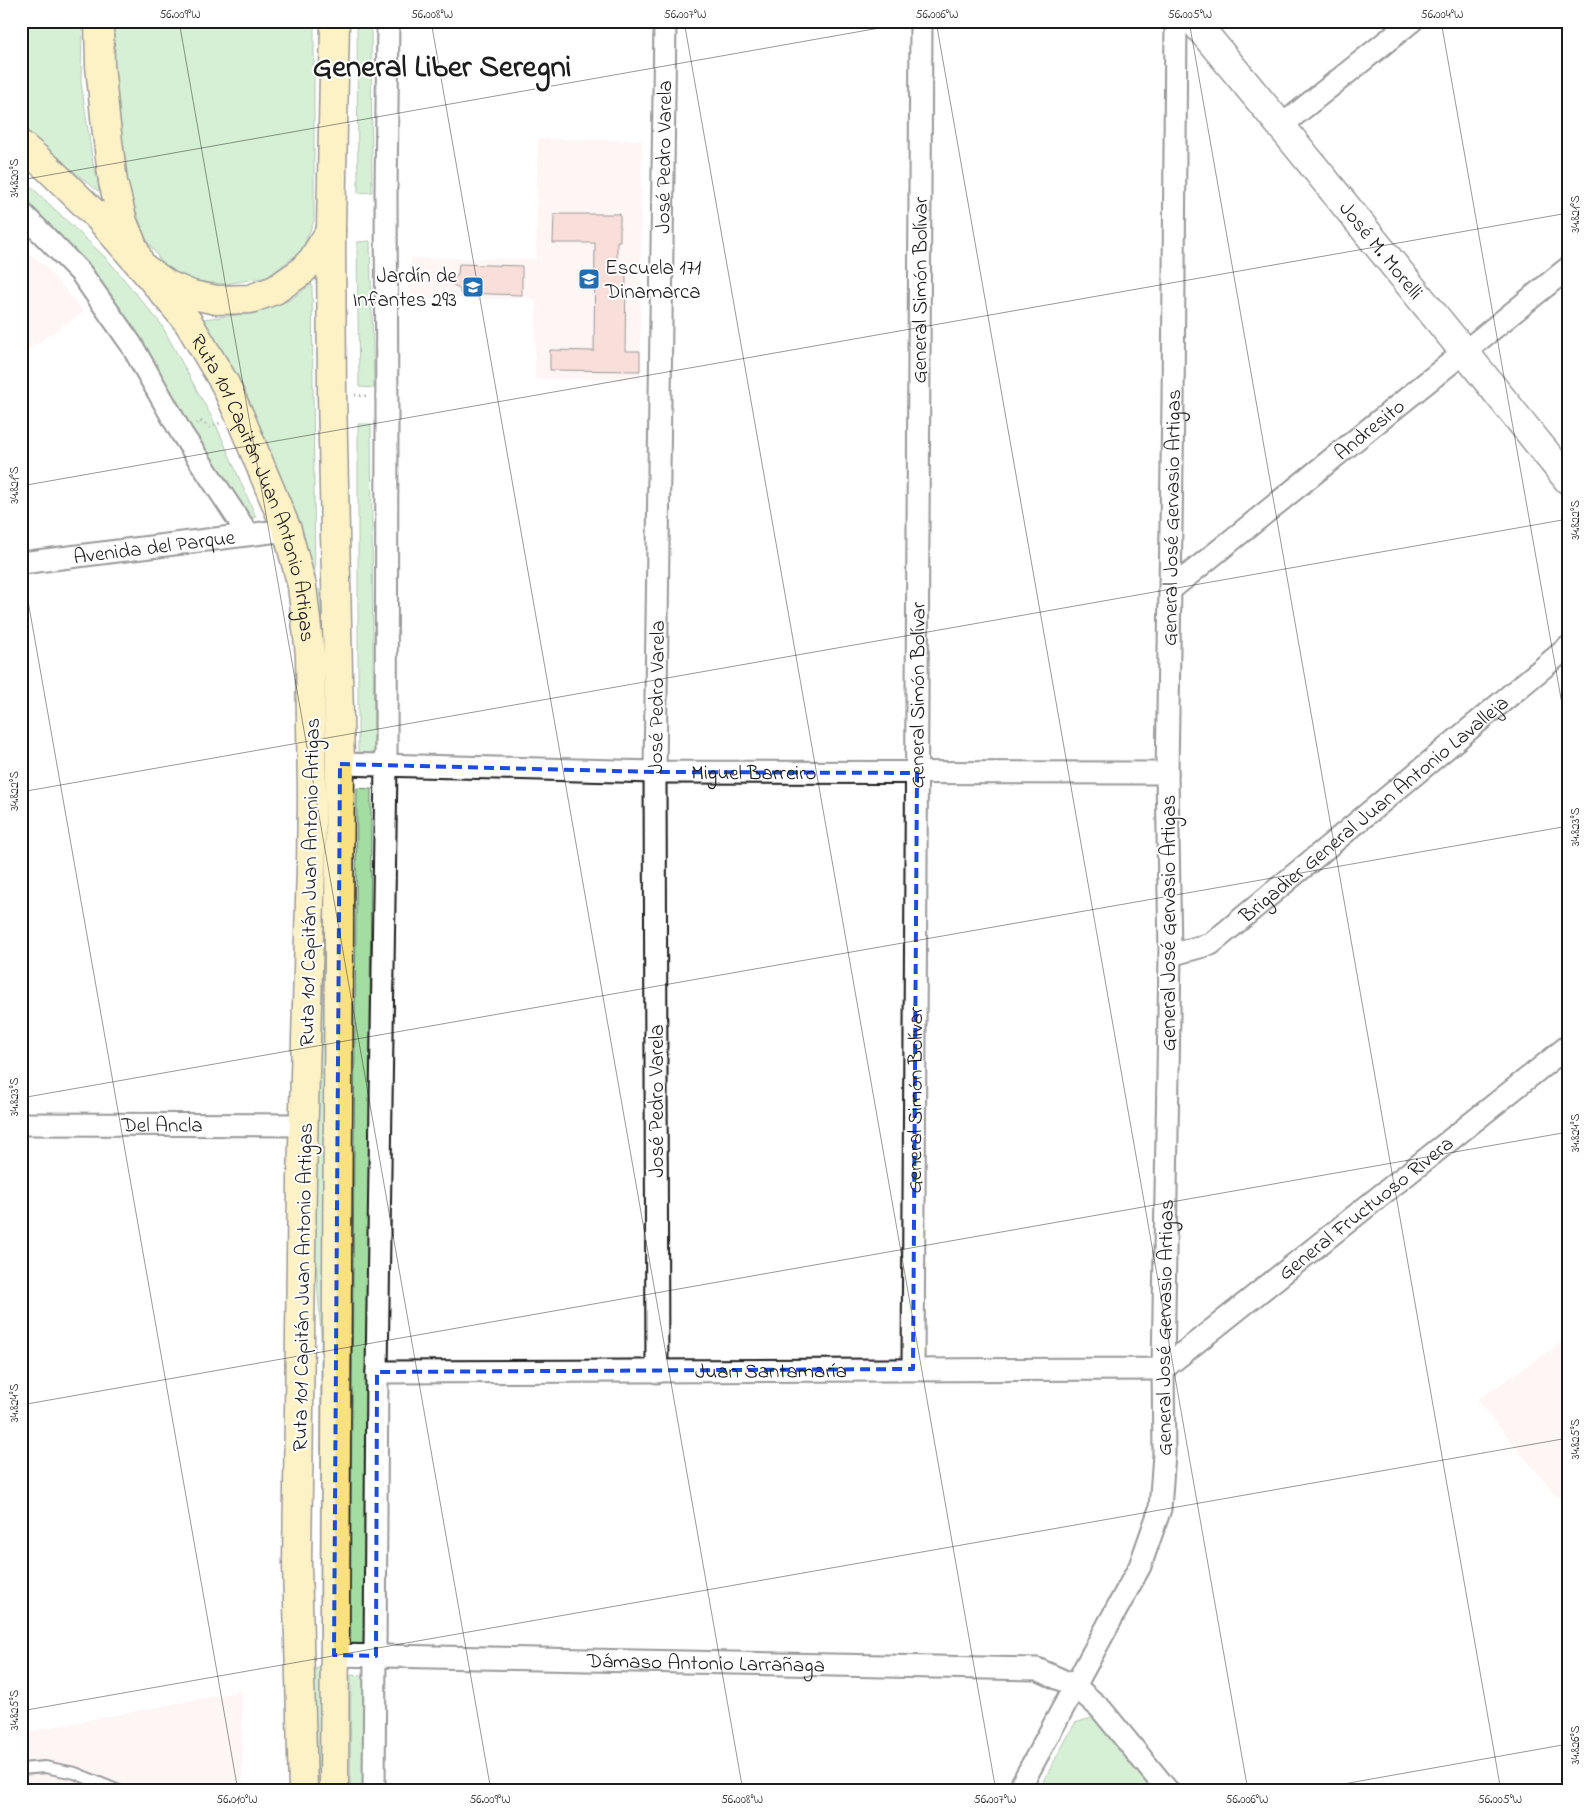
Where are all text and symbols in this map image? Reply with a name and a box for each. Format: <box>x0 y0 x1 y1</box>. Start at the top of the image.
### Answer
text: 56.009°W <box>159 6 201 24</box>
text: 56.008°W <box>411 6 453 24</box>
text: 56.007°W <box>664 6 706 24</box>
text: 56.006°W <box>916 6 958 24</box>
text: 56.005°W <box>1168 6 1212 24</box>
text: 56.004°W <box>1421 6 1463 24</box>
district label: General Liber Seregni <box>313 46 571 92</box>
street label: José Pedro Varela <box>649 80 681 234</box>
text: 34.820°S <box>6 158 24 197</box>
street label: José M. Morelli <box>1331 195 1429 307</box>
text: 34.821°S <box>1567 195 1585 233</box>
street label: General Simón Bolívar <box>906 196 937 384</box>
place label: Escuela 171 Dinamarca <box>604 254 702 308</box>
place label: Jardín de Infantes 293 <box>352 262 458 316</box>
school or university icon: Escuela 171 Dinamarca <box>577 267 601 291</box>
school or university icon: Jardín de Infantes 293 <box>461 275 485 299</box>
street label: Ruta 101 Capitán Juan Antonio Artigas <box>182 329 321 644</box>
street label: General José Gervasio Artigas <box>1156 389 1192 646</box>
street label: Andresito <box>1328 393 1412 468</box>
text: 34.821°S <box>6 466 24 504</box>
text: 34.822°S <box>1567 500 1585 540</box>
street label: Avenida del Parque <box>72 524 237 573</box>
street label: General Simón Bolívar <box>903 601 935 789</box>
street label: José Pedro Varela <box>642 620 674 774</box>
street label: Brigadier General Juan Antonio Lavalleja <box>1233 689 1516 932</box>
street label: Ruta 101 Capitán Juan Antonio Artigas <box>293 717 331 1047</box>
street label: Miguel Barreiro <box>691 759 817 791</box>
text: 34.822°S <box>6 771 24 811</box>
street label: General José Gervasio Artigas <box>1155 795 1187 1051</box>
text: 34.823°S <box>1567 807 1585 846</box>
street label: General Simón Bolívar <box>901 1006 932 1194</box>
street label: José Pedro Varela <box>643 1024 673 1178</box>
text: 34.823°S <box>6 1077 24 1116</box>
street label: Del Ancla <box>120 1111 203 1142</box>
text: 34.824°S <box>1567 1113 1585 1152</box>
street label: Ruta 101 Capitán Juan Antonio Artigas <box>286 1122 324 1452</box>
street label: General Fructuoso Rivera <box>1273 1130 1461 1288</box>
street label: General José Gervasio Artigas <box>1150 1199 1184 1456</box>
street label: Juan Santamaría <box>695 1357 847 1388</box>
text: 34.824°S <box>6 1383 24 1422</box>
text: 34.825°S <box>1567 1418 1585 1459</box>
street label: Dámaso Antonio Larrañaga <box>586 1647 825 1684</box>
text: 34.825°S <box>6 1689 24 1730</box>
text: 34.826°S <box>1567 1725 1585 1765</box>
text: 56.010°W <box>216 1791 258 1809</box>
text: 56.009°W <box>469 1791 511 1809</box>
text: 56.008°W <box>721 1791 763 1809</box>
text: 56.007°W <box>974 1791 1016 1809</box>
text: 56.006°W <box>1226 1791 1268 1809</box>
text: 56.005°W <box>1478 1791 1522 1809</box>

